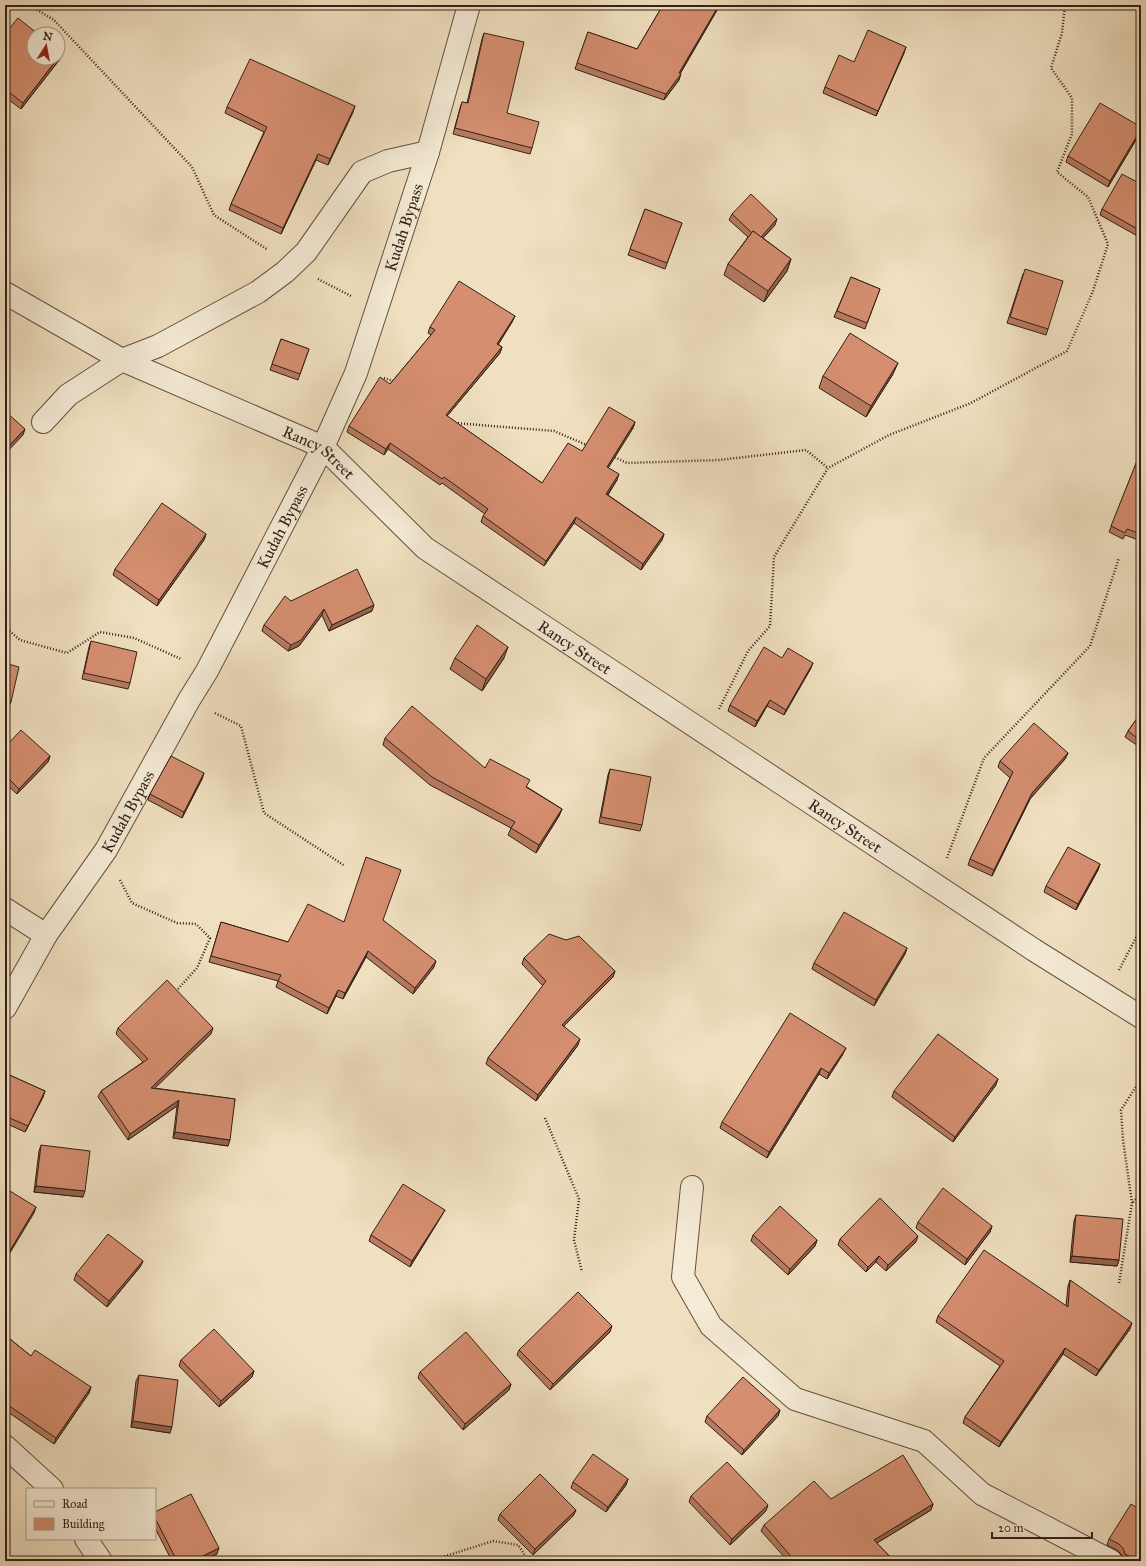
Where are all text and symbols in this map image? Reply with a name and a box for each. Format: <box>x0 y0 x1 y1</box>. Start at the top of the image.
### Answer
north arrow <box>26 26 66 66</box>
text: N <box>42 29 54 44</box>
street label: Kudah Bypass <box>380 181 427 273</box>
street label: Rancy Street <box>280 421 359 483</box>
street label: Kudah Bypass <box>252 482 311 571</box>
street label: Rancy Street <box>535 616 616 678</box>
street label: Kudah Bypass <box>97 767 158 856</box>
street label: Rancy Street <box>805 794 886 857</box>
legend <box>26 1488 156 1540</box>
text: Road <box>62 1497 88 1511</box>
scale bar <box>992 1514 1092 1540</box>
text: Building <box>62 1517 105 1532</box>
text: 20 m <box>998 1521 1024 1535</box>

